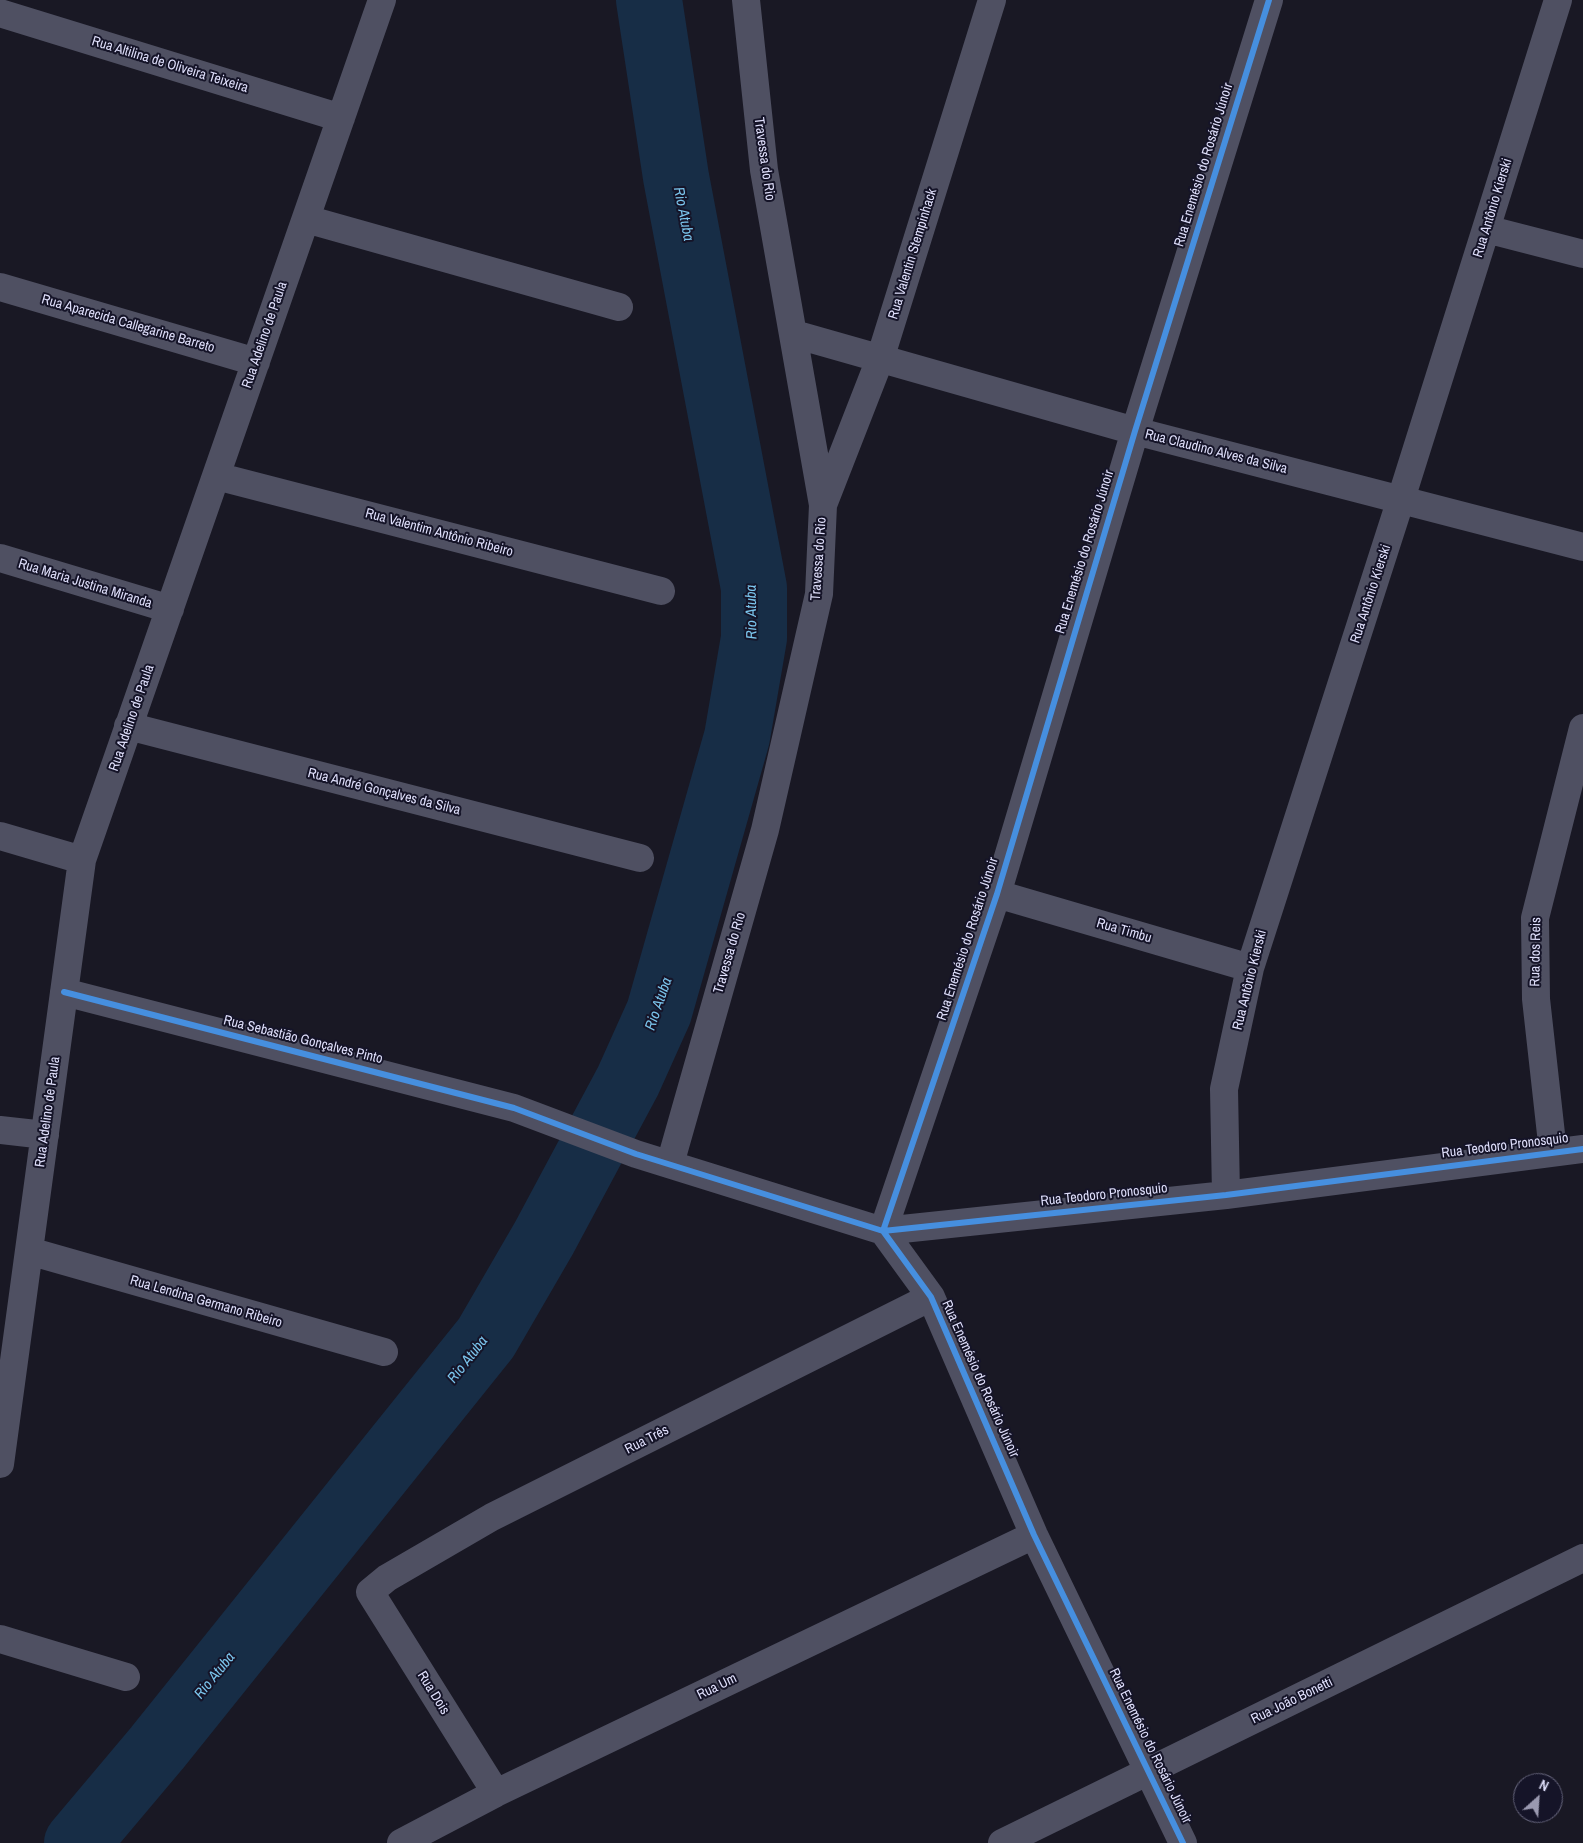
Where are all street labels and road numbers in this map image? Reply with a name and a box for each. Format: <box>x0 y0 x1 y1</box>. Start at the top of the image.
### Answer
street label: Rua Altilina de Oliveira Teixeira <box>90 33 250 97</box>
street label: Rua Enemésio do Rosário Júnoir <box>1171 81 1237 249</box>
street label: Travessa do Rio <box>750 116 778 202</box>
street label: Rua Antônio Kierski <box>1470 156 1516 260</box>
street label: Rua Valentin Stempinhack <box>885 187 941 321</box>
street label: Rua Adelino de Paula <box>239 279 291 391</box>
street label: Rua Aparecida Callegarine Barreto <box>40 291 216 357</box>
street label: Rua Claudino Alves da Silva <box>1143 426 1289 478</box>
street label: Rua Enemésio do Rosário Júnoir <box>1052 468 1118 636</box>
street label: Rua Valentim Antônio Ribeiro <box>363 505 515 561</box>
street label: Travessa do Rio <box>808 517 830 601</box>
street label: Rua Antônio Kierski <box>1347 543 1395 645</box>
street label: Rua Maria Justina Miranda <box>16 556 154 612</box>
street label: Rua Adelino de Paula <box>106 662 158 774</box>
street label: Rua André Gonçalves da Silva <box>306 765 462 819</box>
street label: Rua Enemésio do Rosário Júnoir <box>934 855 1002 1023</box>
street label: Travessa do Rio <box>710 910 750 996</box>
street label: Rua Timbu <box>1095 915 1153 947</box>
street label: Rua dos Reis <box>1527 917 1545 987</box>
street label: Rua Antônio Kierski <box>1229 928 1271 1032</box>
street label: Rua Sebastião Gonçalves Pinto <box>222 1012 384 1068</box>
street label: Rua Adelino de Paula <box>32 1056 64 1168</box>
street label: Rua Teodoro Pronosquio <box>1441 1130 1569 1162</box>
street label: Rua Teodoro Pronosquio <box>1040 1180 1168 1210</box>
street label: Rua Lendina Germano Ribeiro <box>128 1272 284 1332</box>
street label: Rua Enemésio do Rosário Júnoir <box>938 1298 1022 1460</box>
street label: Rua Três <box>622 1422 672 1458</box>
street label: Rua Enemésio do Rosário Júnoir <box>1105 1666 1195 1826</box>
street label: Rua Dois <box>413 1668 453 1718</box>
street label: Rua Um <box>694 1670 740 1704</box>
street label: Rua João Bonetti <box>1248 1674 1336 1728</box>

